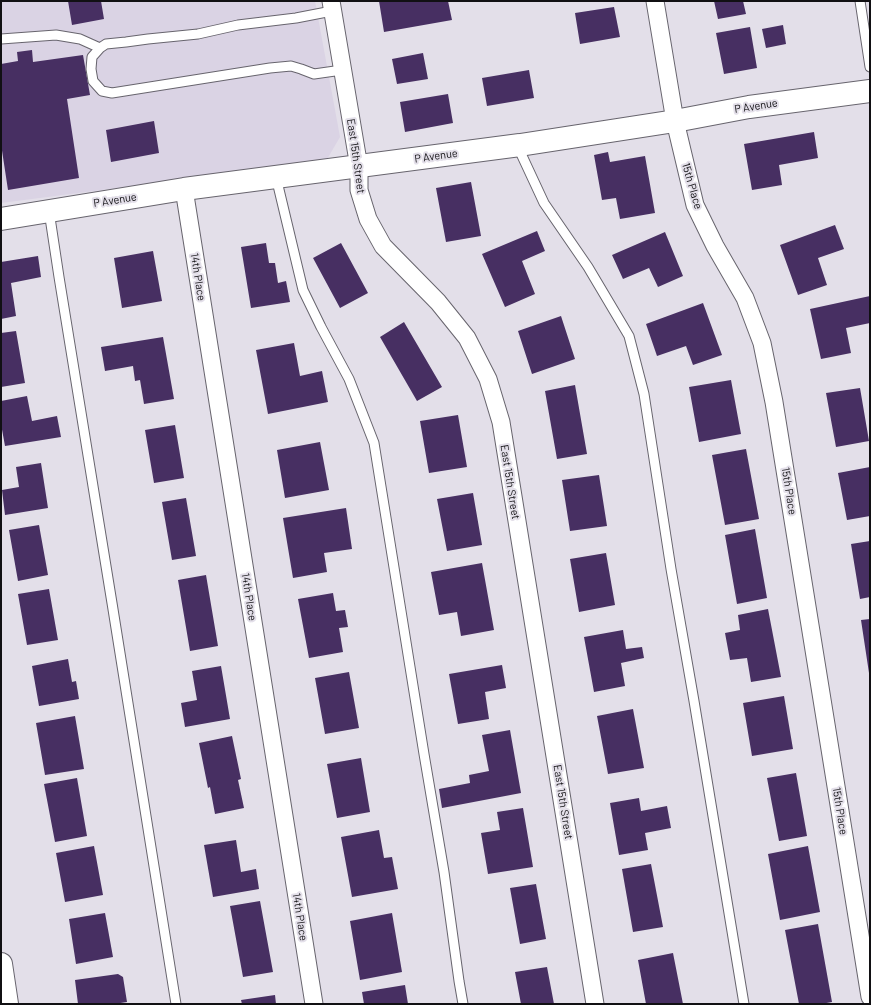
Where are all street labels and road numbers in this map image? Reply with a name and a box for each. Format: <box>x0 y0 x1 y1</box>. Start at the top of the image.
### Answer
street label: P Avenue <box>733 96 779 116</box>
street label: East 15th Street <box>344 118 368 194</box>
street label: P Avenue <box>413 146 459 166</box>
street label: 15th Place <box>679 161 705 211</box>
street label: P Avenue <box>92 190 138 210</box>
street label: 14th Place <box>188 252 208 302</box>
street label: East 15th Street <box>498 444 522 520</box>
street label: 15th Place <box>779 466 799 516</box>
street label: 14th Place <box>239 572 259 622</box>
street label: East 15th Street <box>551 764 575 840</box>
street label: 15th Place <box>830 786 850 836</box>
street label: 14th Place <box>290 892 310 942</box>

